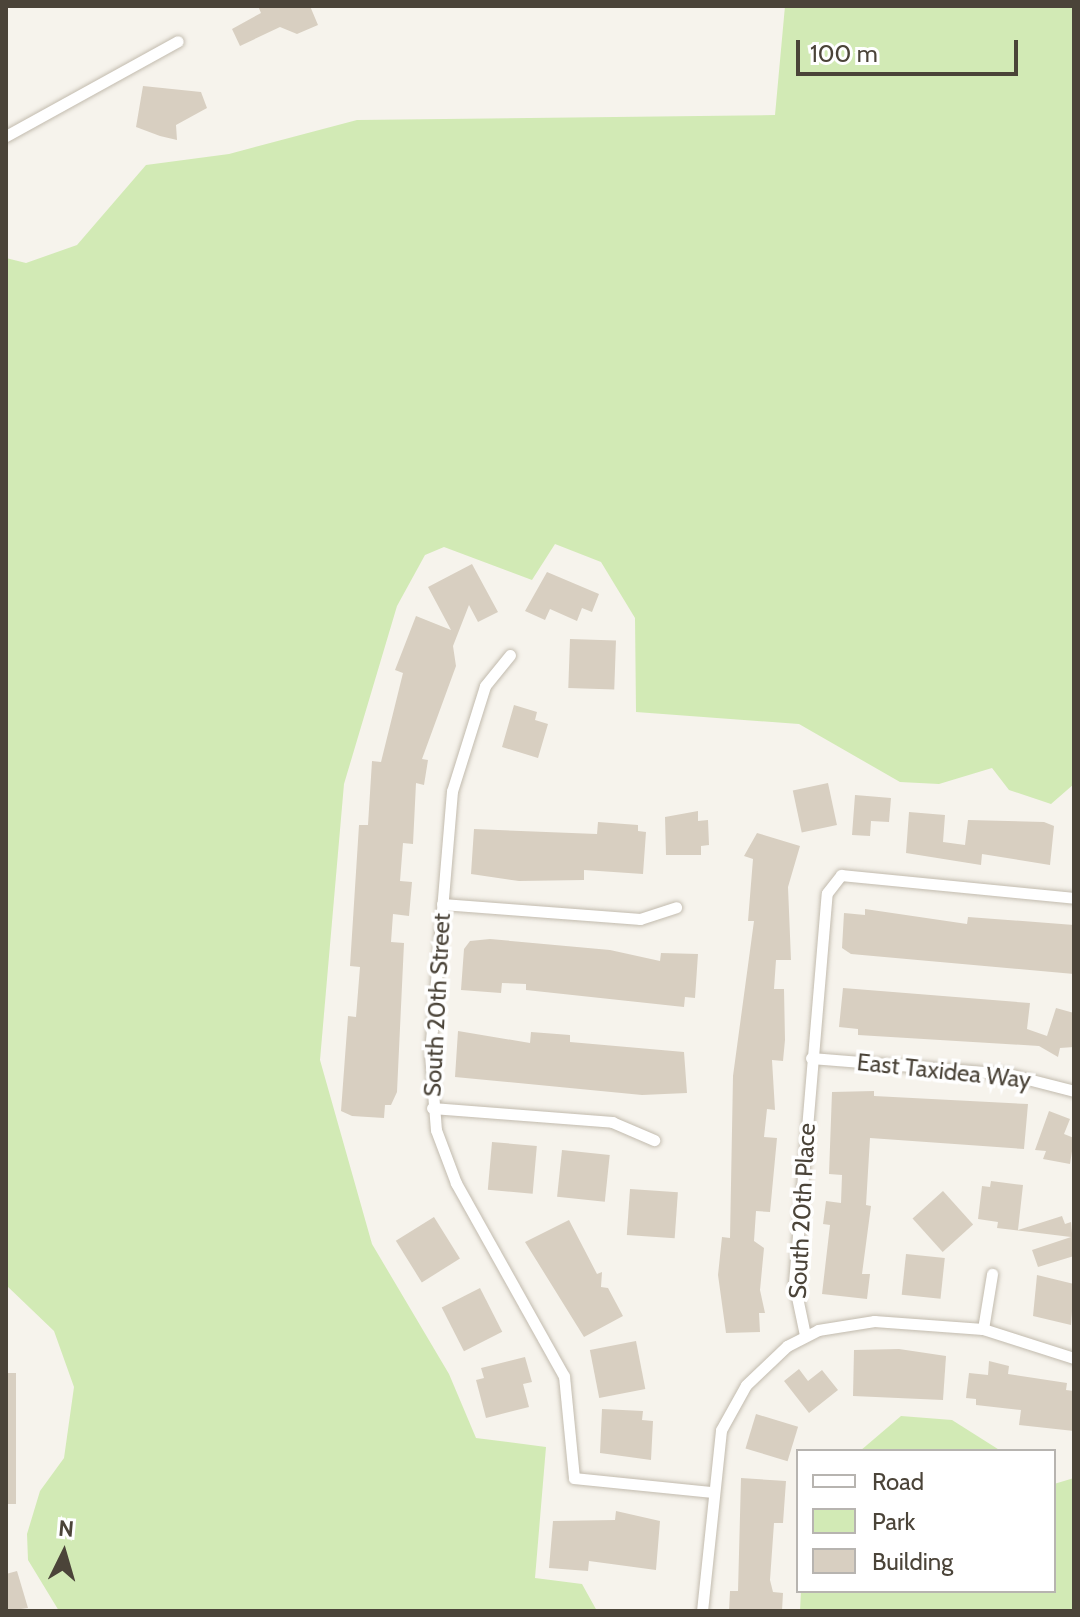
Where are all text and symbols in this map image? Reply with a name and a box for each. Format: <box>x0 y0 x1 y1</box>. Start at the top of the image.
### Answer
scale bar <box>800 24 1022 74</box>
text: 100 m <box>810 39 878 68</box>
street label: South 20th Street <box>418 912 456 1098</box>
street label: East Taxidea Way <box>855 1048 1033 1094</box>
street label: South 20th Place <box>783 1122 821 1300</box>
legend <box>796 1449 1056 1593</box>
text: Road <box>872 1467 924 1496</box>
text: Park <box>872 1507 915 1536</box>
north arrow <box>24 1513 104 1593</box>
text: N <box>57 1514 75 1543</box>
text: Building <box>872 1547 953 1576</box>

